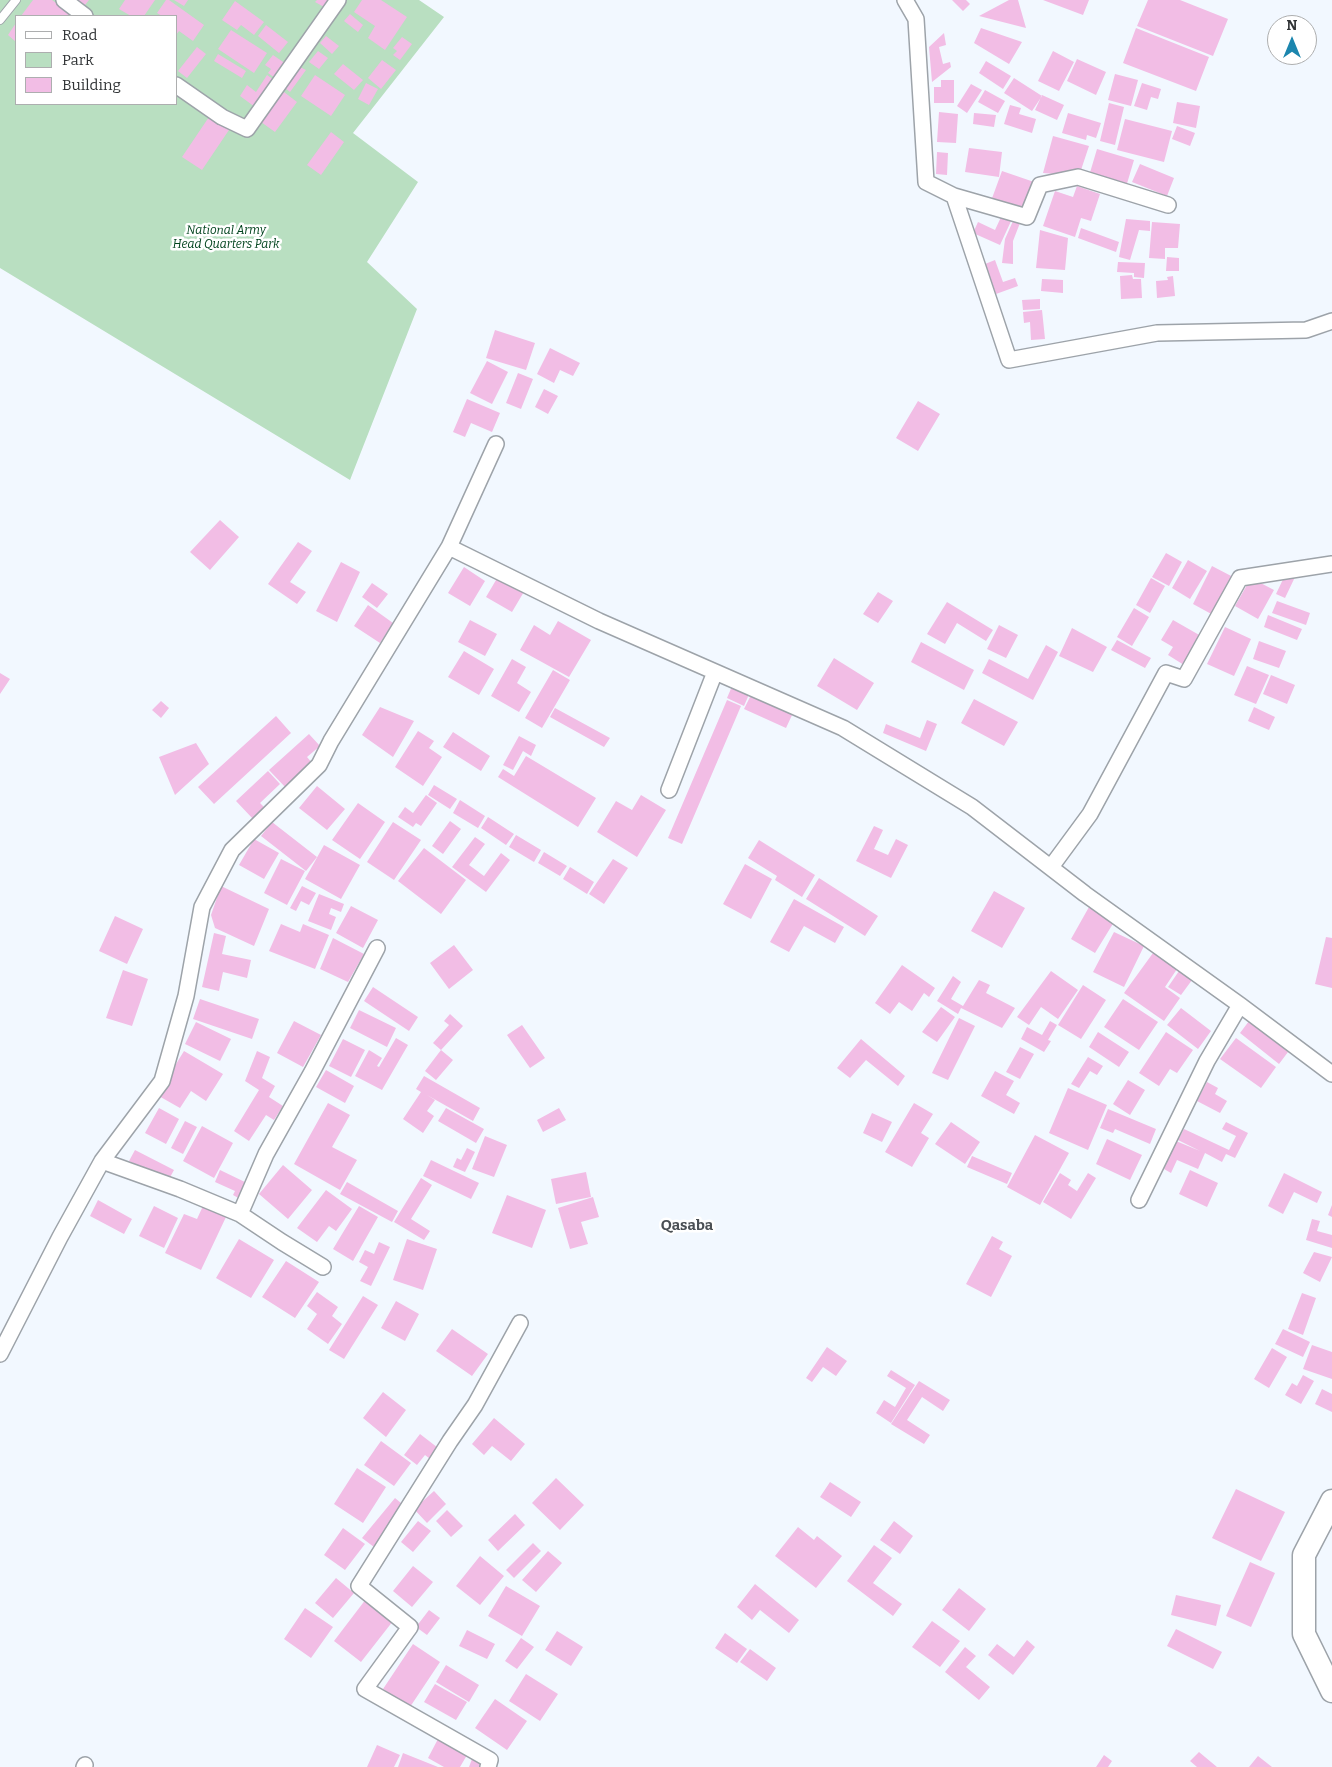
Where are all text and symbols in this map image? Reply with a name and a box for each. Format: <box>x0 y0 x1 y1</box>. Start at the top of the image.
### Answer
legend <box>15 15 178 105</box>
north arrow <box>1267 15 1317 65</box>
text: N <box>1287 17 1297 34</box>
text: Road <box>62 26 97 44</box>
text: Park <box>62 51 94 69</box>
text: Building <box>62 76 121 94</box>
park label: National Army Head Quarters Park <box>172 224 280 252</box>
district label: Qasaba <box>661 1217 713 1235</box>

